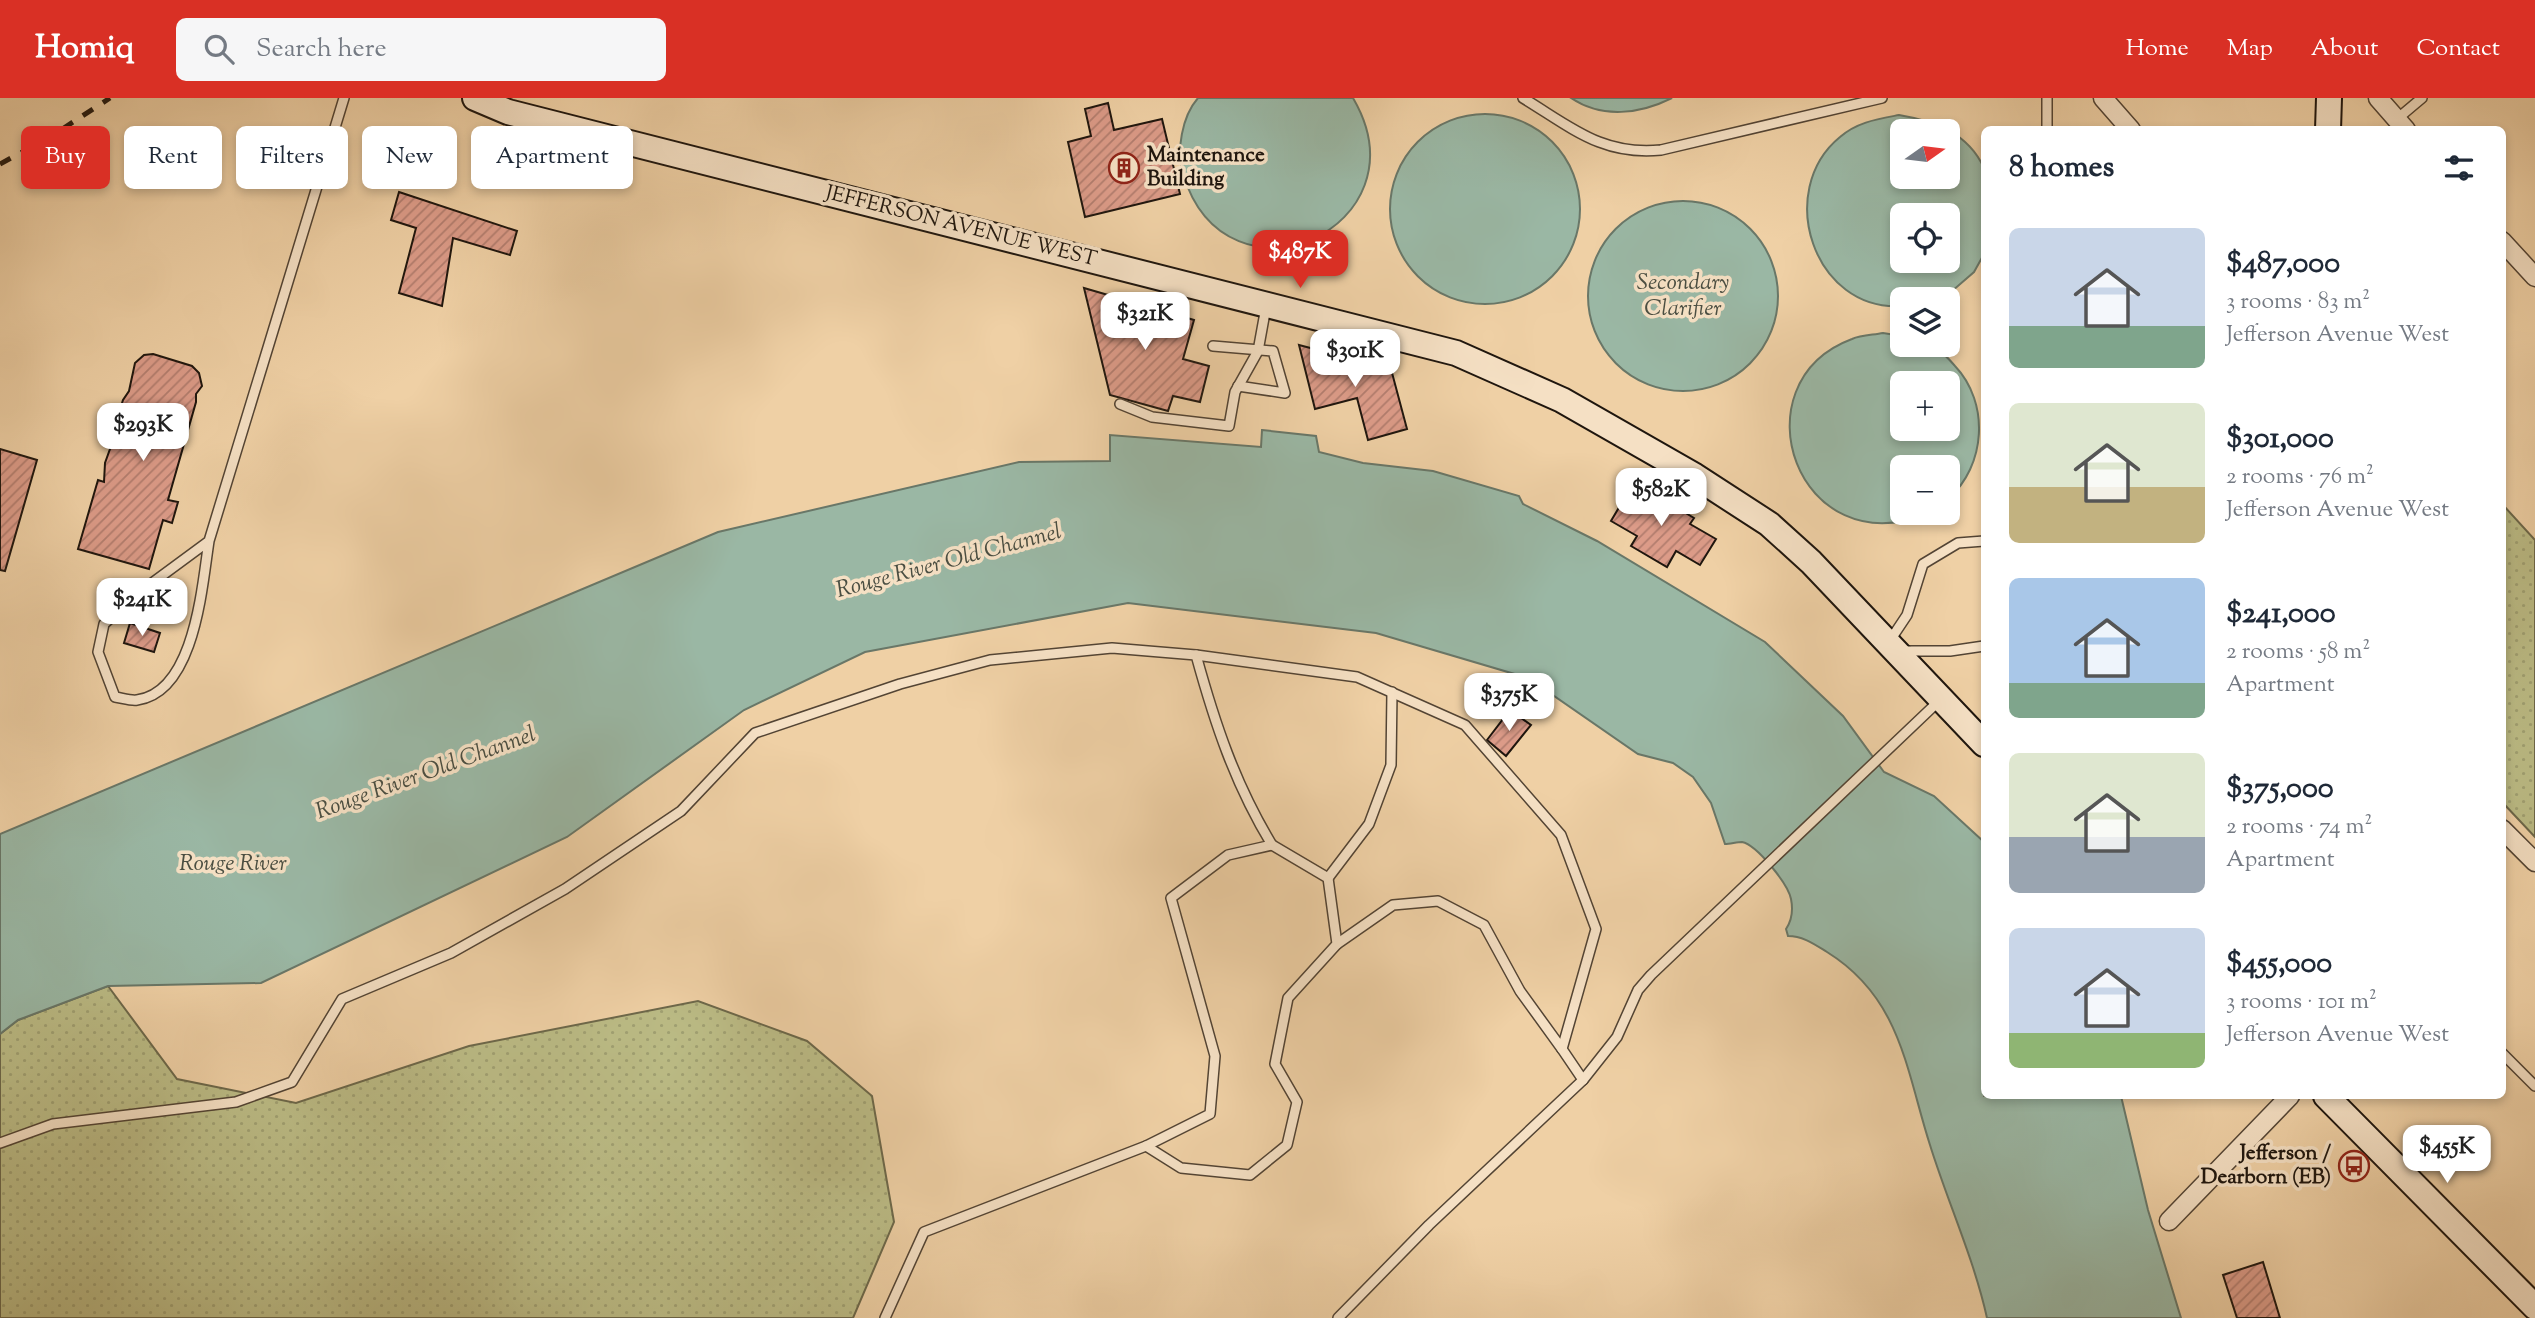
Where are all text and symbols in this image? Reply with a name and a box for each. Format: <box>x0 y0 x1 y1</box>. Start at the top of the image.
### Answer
search box <box>176 18 666 81</box>
text: Homiq <box>35 25 134 73</box>
icon: search <box>200 30 238 68</box>
text: Search here <box>256 31 387 68</box>
text: Home <box>2126 32 2189 66</box>
text: Map <box>2227 32 2273 66</box>
text: About <box>2311 32 2378 66</box>
text: Contact <box>2416 32 2500 66</box>
north arrow <box>1890 119 1960 189</box>
map controls <box>1890 119 1960 525</box>
chip: Buy <box>21 126 110 189</box>
chip: Rent <box>124 126 222 189</box>
chip: Filters <box>236 126 348 189</box>
chip: New <box>362 126 457 189</box>
chip: Apartment <box>471 126 633 189</box>
place label: Maintenance Building <box>1147 141 1265 195</box>
text: 8 homes <box>2009 147 2114 190</box>
icon: filters <box>2440 149 2478 187</box>
building icon: Maintenance Building <box>1107 151 1141 185</box>
street label: JEFFERSON AVENUE WEST <box>821 178 1100 275</box>
button: locate <box>1890 203 1960 273</box>
pin: $487K <box>1251 230 1349 290</box>
text: $487K <box>1268 236 1332 269</box>
text: $487,000 <box>2226 243 2340 286</box>
icon: home <box>2065 256 2149 340</box>
water label: Secondary Clarifier <box>1637 267 1729 326</box>
text: 3 rooms · 83 m² <box>2226 286 2370 319</box>
button: layers <box>1890 287 1960 357</box>
pin: $321K <box>1096 292 1194 352</box>
text: $321K <box>1117 298 1173 331</box>
text: Jefferson Avenue West <box>2226 319 2449 352</box>
pin: $301K <box>1306 330 1404 389</box>
text: $301K <box>1326 335 1384 368</box>
button: + <box>1890 371 1960 441</box>
pin: $293K <box>94 404 192 463</box>
text: $293K <box>113 409 173 442</box>
text: $301,000 <box>2226 418 2334 461</box>
icon: home <box>2065 431 2149 515</box>
button: − <box>1890 455 1960 525</box>
text: 2 rooms · 76 m² <box>2226 461 2374 494</box>
pin: $582K <box>1612 468 1710 528</box>
text: $582K <box>1632 474 1690 507</box>
text: Jefferson Avenue West <box>2226 494 2449 527</box>
water label: Rouge River Old Channel <box>833 516 1065 608</box>
pin: $241K <box>93 578 191 638</box>
text: $241K <box>112 584 172 617</box>
text: $241,000 <box>2226 593 2336 636</box>
icon: home <box>2065 606 2149 690</box>
text: 2 rooms · 58 m² <box>2226 636 2370 669</box>
text: Apartment <box>2226 669 2335 702</box>
pin: $375K <box>1460 674 1558 733</box>
text: $375K <box>1480 679 1538 712</box>
water label: Rouge River Old Channel <box>311 719 541 829</box>
text: $375,000 <box>2226 768 2334 811</box>
icon: home <box>2065 781 2149 865</box>
text: 2 rooms · 74 m² <box>2226 811 2372 844</box>
text: Apartment <box>2226 844 2335 877</box>
water label: Rouge River <box>179 848 287 881</box>
text: $455,000 <box>2226 943 2332 986</box>
icon: home <box>2065 956 2149 1040</box>
text: 3 rooms · 101 m² <box>2226 986 2377 1019</box>
text: Jefferson Avenue West <box>2226 1019 2449 1052</box>
pin: $455K <box>2398 1126 2496 1185</box>
text: $455K <box>2419 1131 2475 1164</box>
place label: Jefferson / Dearborn (EB) <box>2201 1139 2331 1193</box>
bus stop icon: Jefferson / Dearborn (EB) <box>2337 1149 2371 1183</box>

